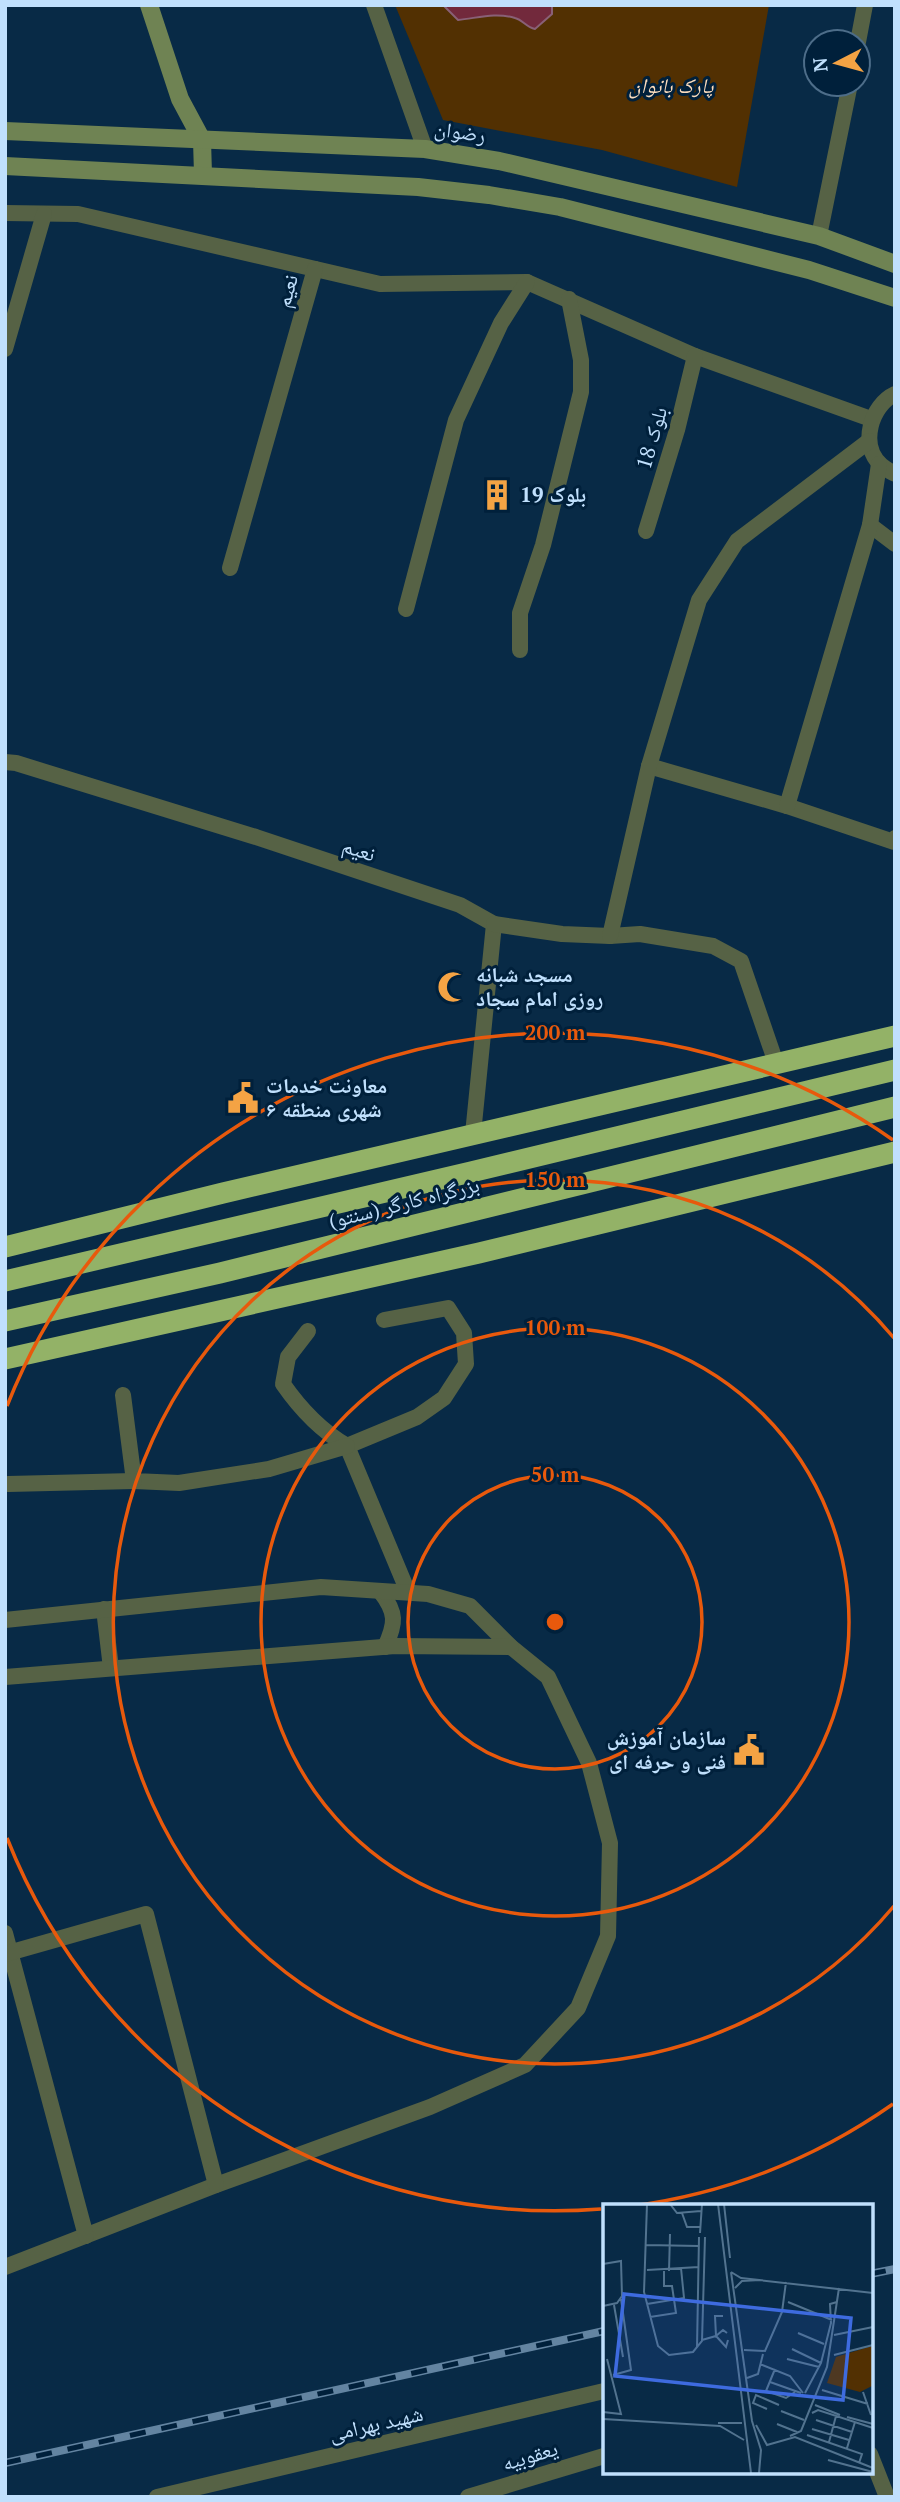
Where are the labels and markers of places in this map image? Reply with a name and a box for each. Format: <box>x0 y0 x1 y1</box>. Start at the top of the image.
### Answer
building icon: بلوک 19 <box>480 478 514 512</box>
place label: بلوک 19 <box>520 480 586 508</box>
place label: مسجد شبانه روزی امام سجاد <box>476 960 603 1013</box>
mosque icon: مسجد شبانه روزی امام سجاد <box>436 970 470 1004</box>
place label: معاونت خدمات شهری منطقه ۶ <box>266 1071 387 1123</box>
public building icon: معاونت خدمات شهری منطقه ۶ <box>226 1081 260 1115</box>
centre of rings <box>543 1610 567 1634</box>
place label: سازمان آموزش فنی و حرفه ای <box>607 1723 726 1775</box>
public building icon: سازمان آموزش فنی و حرفه ای <box>732 1733 766 1767</box>

